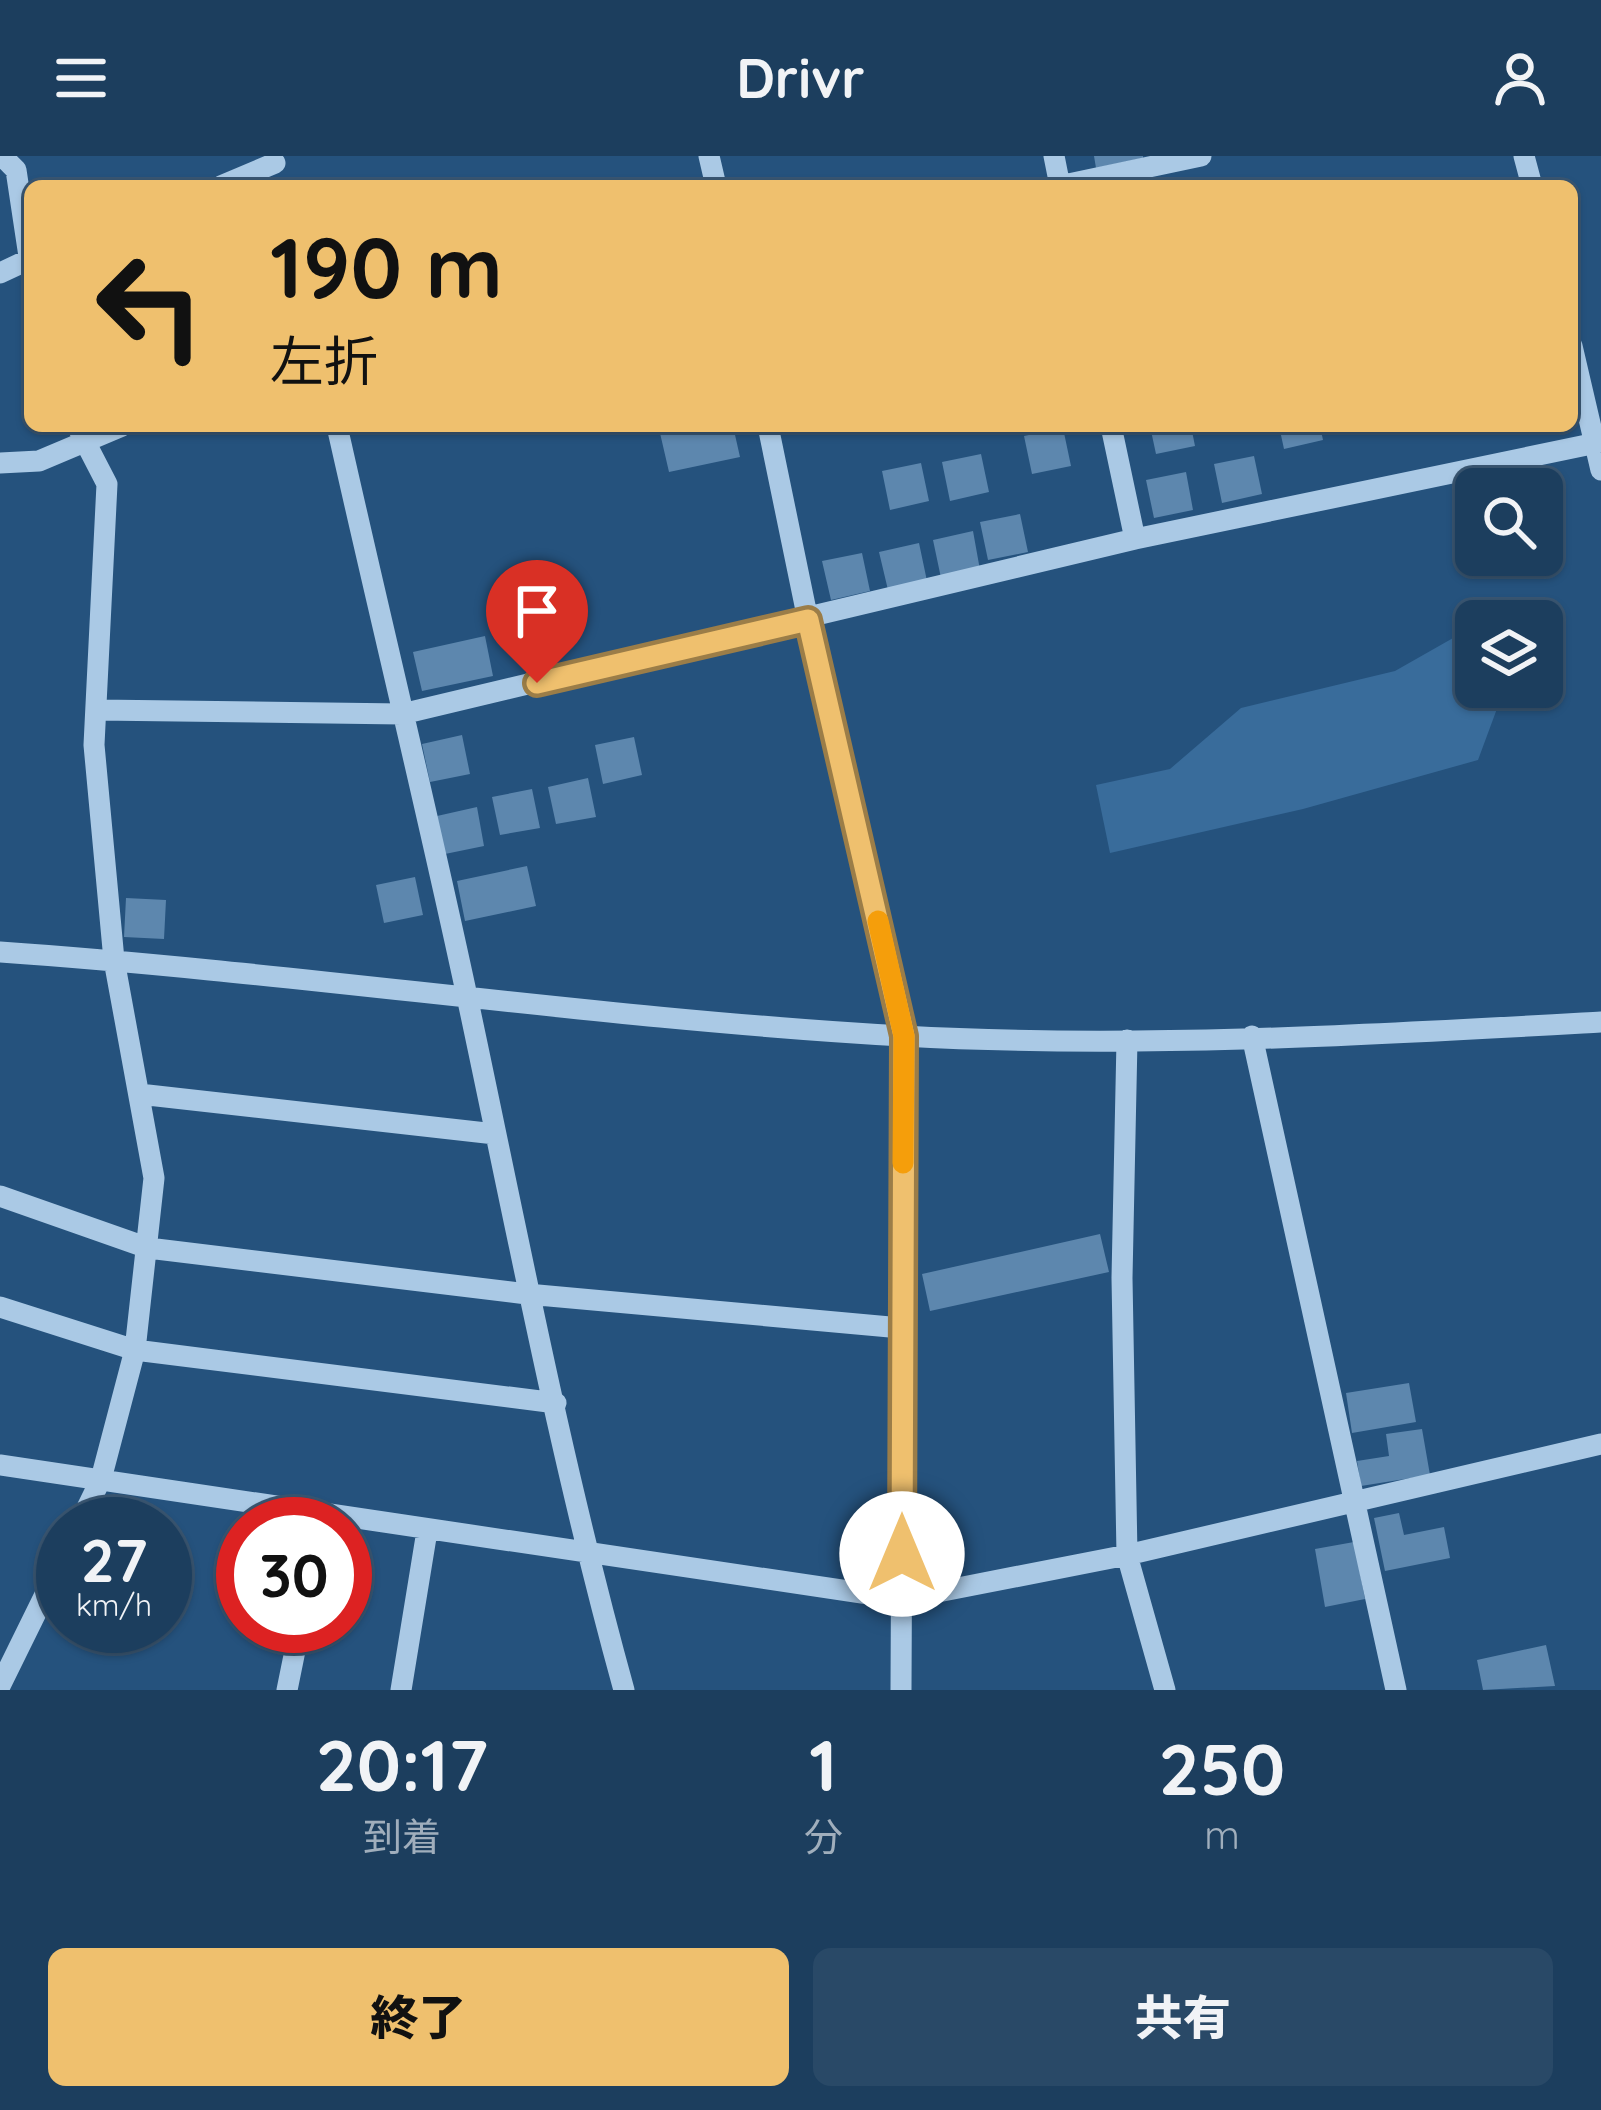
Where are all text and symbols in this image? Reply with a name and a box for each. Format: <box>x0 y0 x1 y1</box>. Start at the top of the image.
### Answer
text: Drivr <box>736 44 865 112</box>
icon: menu <box>48 45 114 111</box>
icon: person <box>1487 45 1553 111</box>
text: 190 m <box>270 214 503 319</box>
icon: left <box>72 228 228 384</box>
text: 左折 <box>270 327 378 395</box>
map controls <box>1455 468 1563 708</box>
button: search <box>1455 468 1563 576</box>
pin <box>486 560 588 683</box>
icon: arrive <box>504 578 570 644</box>
button: layers <box>1455 600 1563 708</box>
position arrow <box>839 1491 965 1617</box>
speed limit sign: 30 <box>216 1497 372 1653</box>
text: 27 <box>80 1522 148 1597</box>
text: km/h <box>76 1586 152 1624</box>
text: 20:17 <box>316 1719 488 1809</box>
text: 1 <box>809 1719 837 1809</box>
text: 250 <box>1159 1723 1285 1813</box>
text: m <box>1204 1810 1240 1859</box>
text: 到着 <box>363 1812 441 1861</box>
text: 分 <box>804 1812 843 1861</box>
button: 終了 <box>48 1948 789 2086</box>
button: 共有 <box>813 1948 1553 2086</box>

